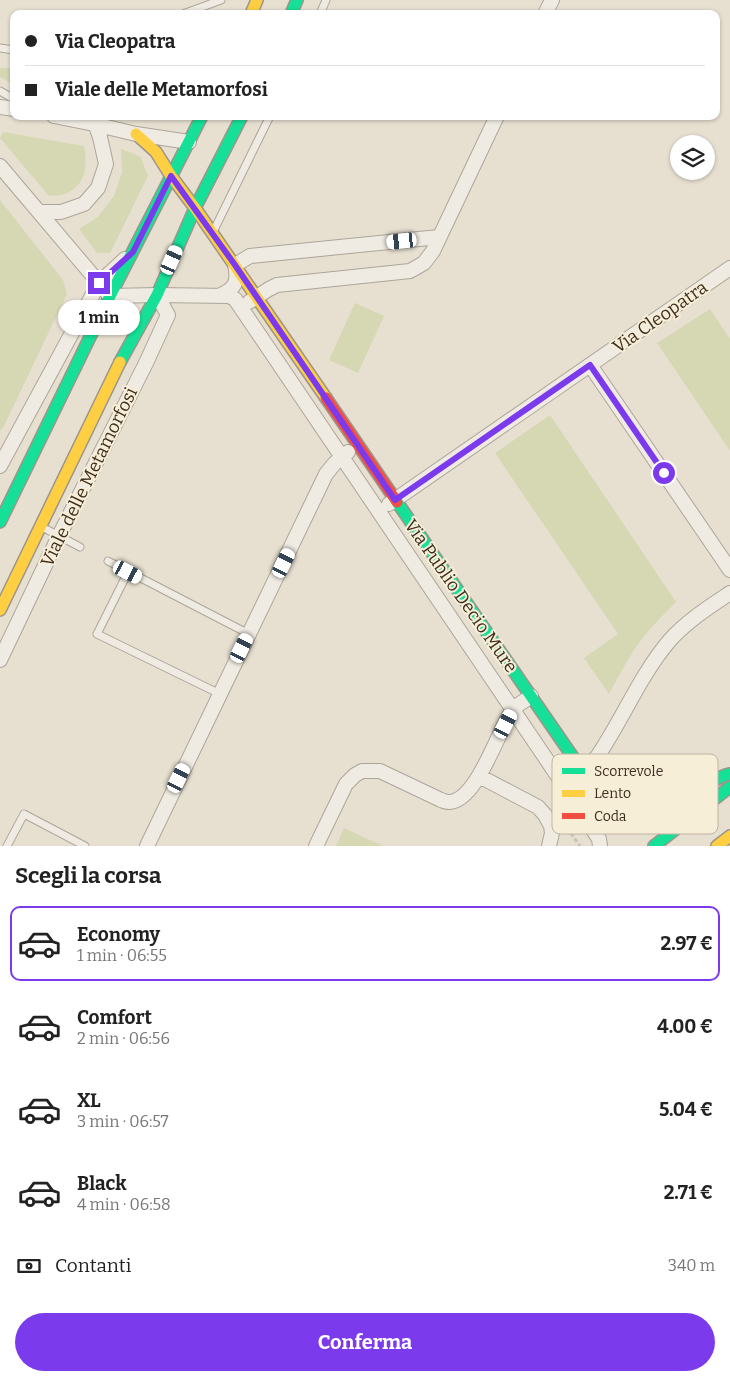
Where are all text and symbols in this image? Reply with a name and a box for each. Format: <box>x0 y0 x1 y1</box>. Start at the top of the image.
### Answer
text: Via Cleopatra <box>55 30 175 53</box>
text: Viale delle Metamorfosi <box>55 78 268 101</box>
map controls <box>670 135 715 180</box>
button: layers <box>670 135 715 180</box>
car <box>386 232 417 250</box>
car <box>159 243 184 277</box>
route end <box>88 272 110 294</box>
street label: Via Cleopatra <box>608 276 712 358</box>
callout: 1 min <box>58 300 140 336</box>
text: 1 min <box>79 308 119 327</box>
street label: Viale delle Metamorfosi <box>36 384 142 570</box>
route start <box>653 462 675 484</box>
street label: Via Publio Decio Mure <box>400 515 522 677</box>
car <box>270 546 297 580</box>
car <box>111 559 144 585</box>
car <box>228 631 255 665</box>
car <box>492 707 519 741</box>
legend <box>552 754 718 834</box>
car <box>165 761 192 795</box>
text: Scorrevole <box>594 763 663 780</box>
text: Lento <box>594 785 631 802</box>
text: Coda <box>594 808 627 825</box>
text: Scegli la corsa <box>15 862 161 889</box>
icon: car <box>17 921 62 966</box>
text: Economy <box>77 923 160 946</box>
text: 2.97 € <box>660 932 713 955</box>
text: 1 min · 06:55 <box>77 946 167 965</box>
icon: car <box>17 1004 62 1049</box>
text: Comfort <box>77 1006 152 1029</box>
text: 4.00 € <box>657 1015 713 1038</box>
text: 2 min · 06:56 <box>77 1029 170 1048</box>
icon: car <box>17 1087 62 1132</box>
text: XL <box>77 1089 101 1112</box>
text: 5.04 € <box>659 1098 713 1121</box>
text: 3 min · 06:57 <box>77 1112 169 1131</box>
icon: car <box>17 1170 62 1215</box>
text: Black <box>77 1172 127 1195</box>
text: 2.71 € <box>664 1181 713 1204</box>
text: 4 min · 06:58 <box>77 1195 171 1214</box>
icon: cash <box>15 1252 43 1280</box>
text: Contanti <box>55 1254 131 1277</box>
text: 340 m <box>668 1256 715 1275</box>
button: Conferma <box>15 1313 715 1371</box>

